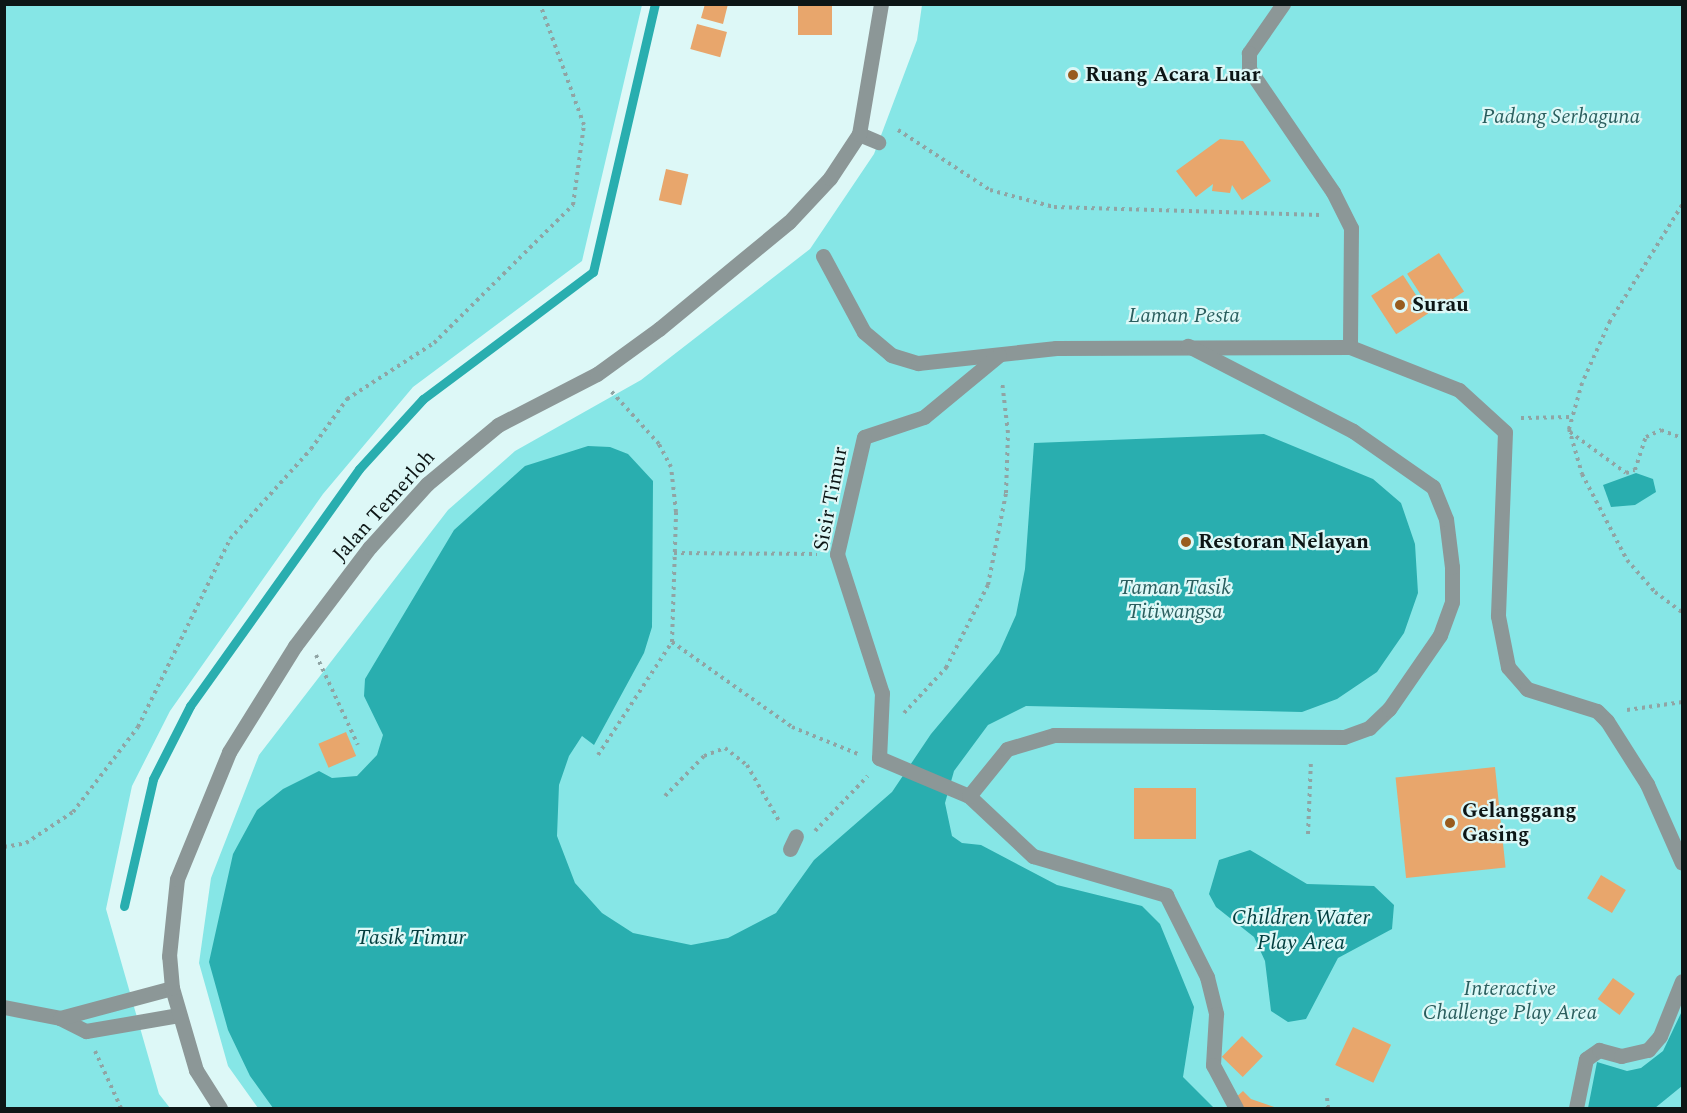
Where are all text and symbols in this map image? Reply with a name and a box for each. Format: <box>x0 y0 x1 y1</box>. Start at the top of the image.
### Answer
place label: Ruang Acara Luar <box>1085 62 1261 88</box>
marker: Ruang Acara Luar <box>1066 68 1080 82</box>
park label: Padang Serbaguna <box>1482 104 1640 130</box>
place label: Surau <box>1412 292 1469 318</box>
marker: Surau <box>1393 298 1407 312</box>
park label: Laman Pesta <box>1128 303 1240 329</box>
street label: Jalan Temerloh <box>327 445 441 567</box>
street label: Sisir Timur <box>809 445 853 553</box>
place label: Restoran Nelayan <box>1198 529 1369 555</box>
marker: Restoran Nelayan <box>1179 535 1193 549</box>
park label: Taman Tasik Titiwangsa <box>1119 575 1231 625</box>
place label: Gelanggang Gasing <box>1462 798 1577 848</box>
marker: Gelanggang Gasing <box>1443 816 1457 830</box>
water label: Children Water Play Area <box>1232 904 1370 956</box>
water label: Tasik Timur <box>356 925 466 951</box>
park label: Interactive Challenge Play Area <box>1423 976 1597 1026</box>

